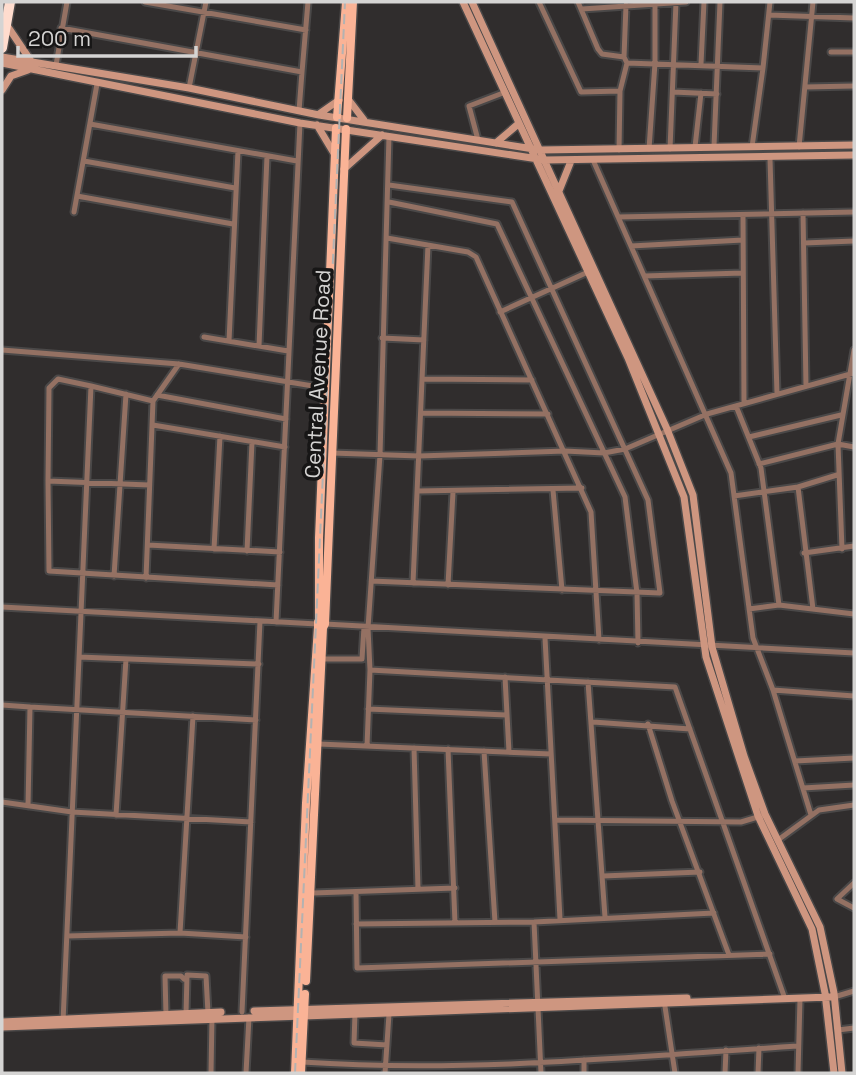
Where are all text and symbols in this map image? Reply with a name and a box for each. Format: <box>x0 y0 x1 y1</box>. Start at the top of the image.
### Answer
scale bar <box>18 14 196 58</box>
text: 200 m <box>28 25 91 52</box>
street label: Central Avenue Road <box>299 269 336 479</box>

